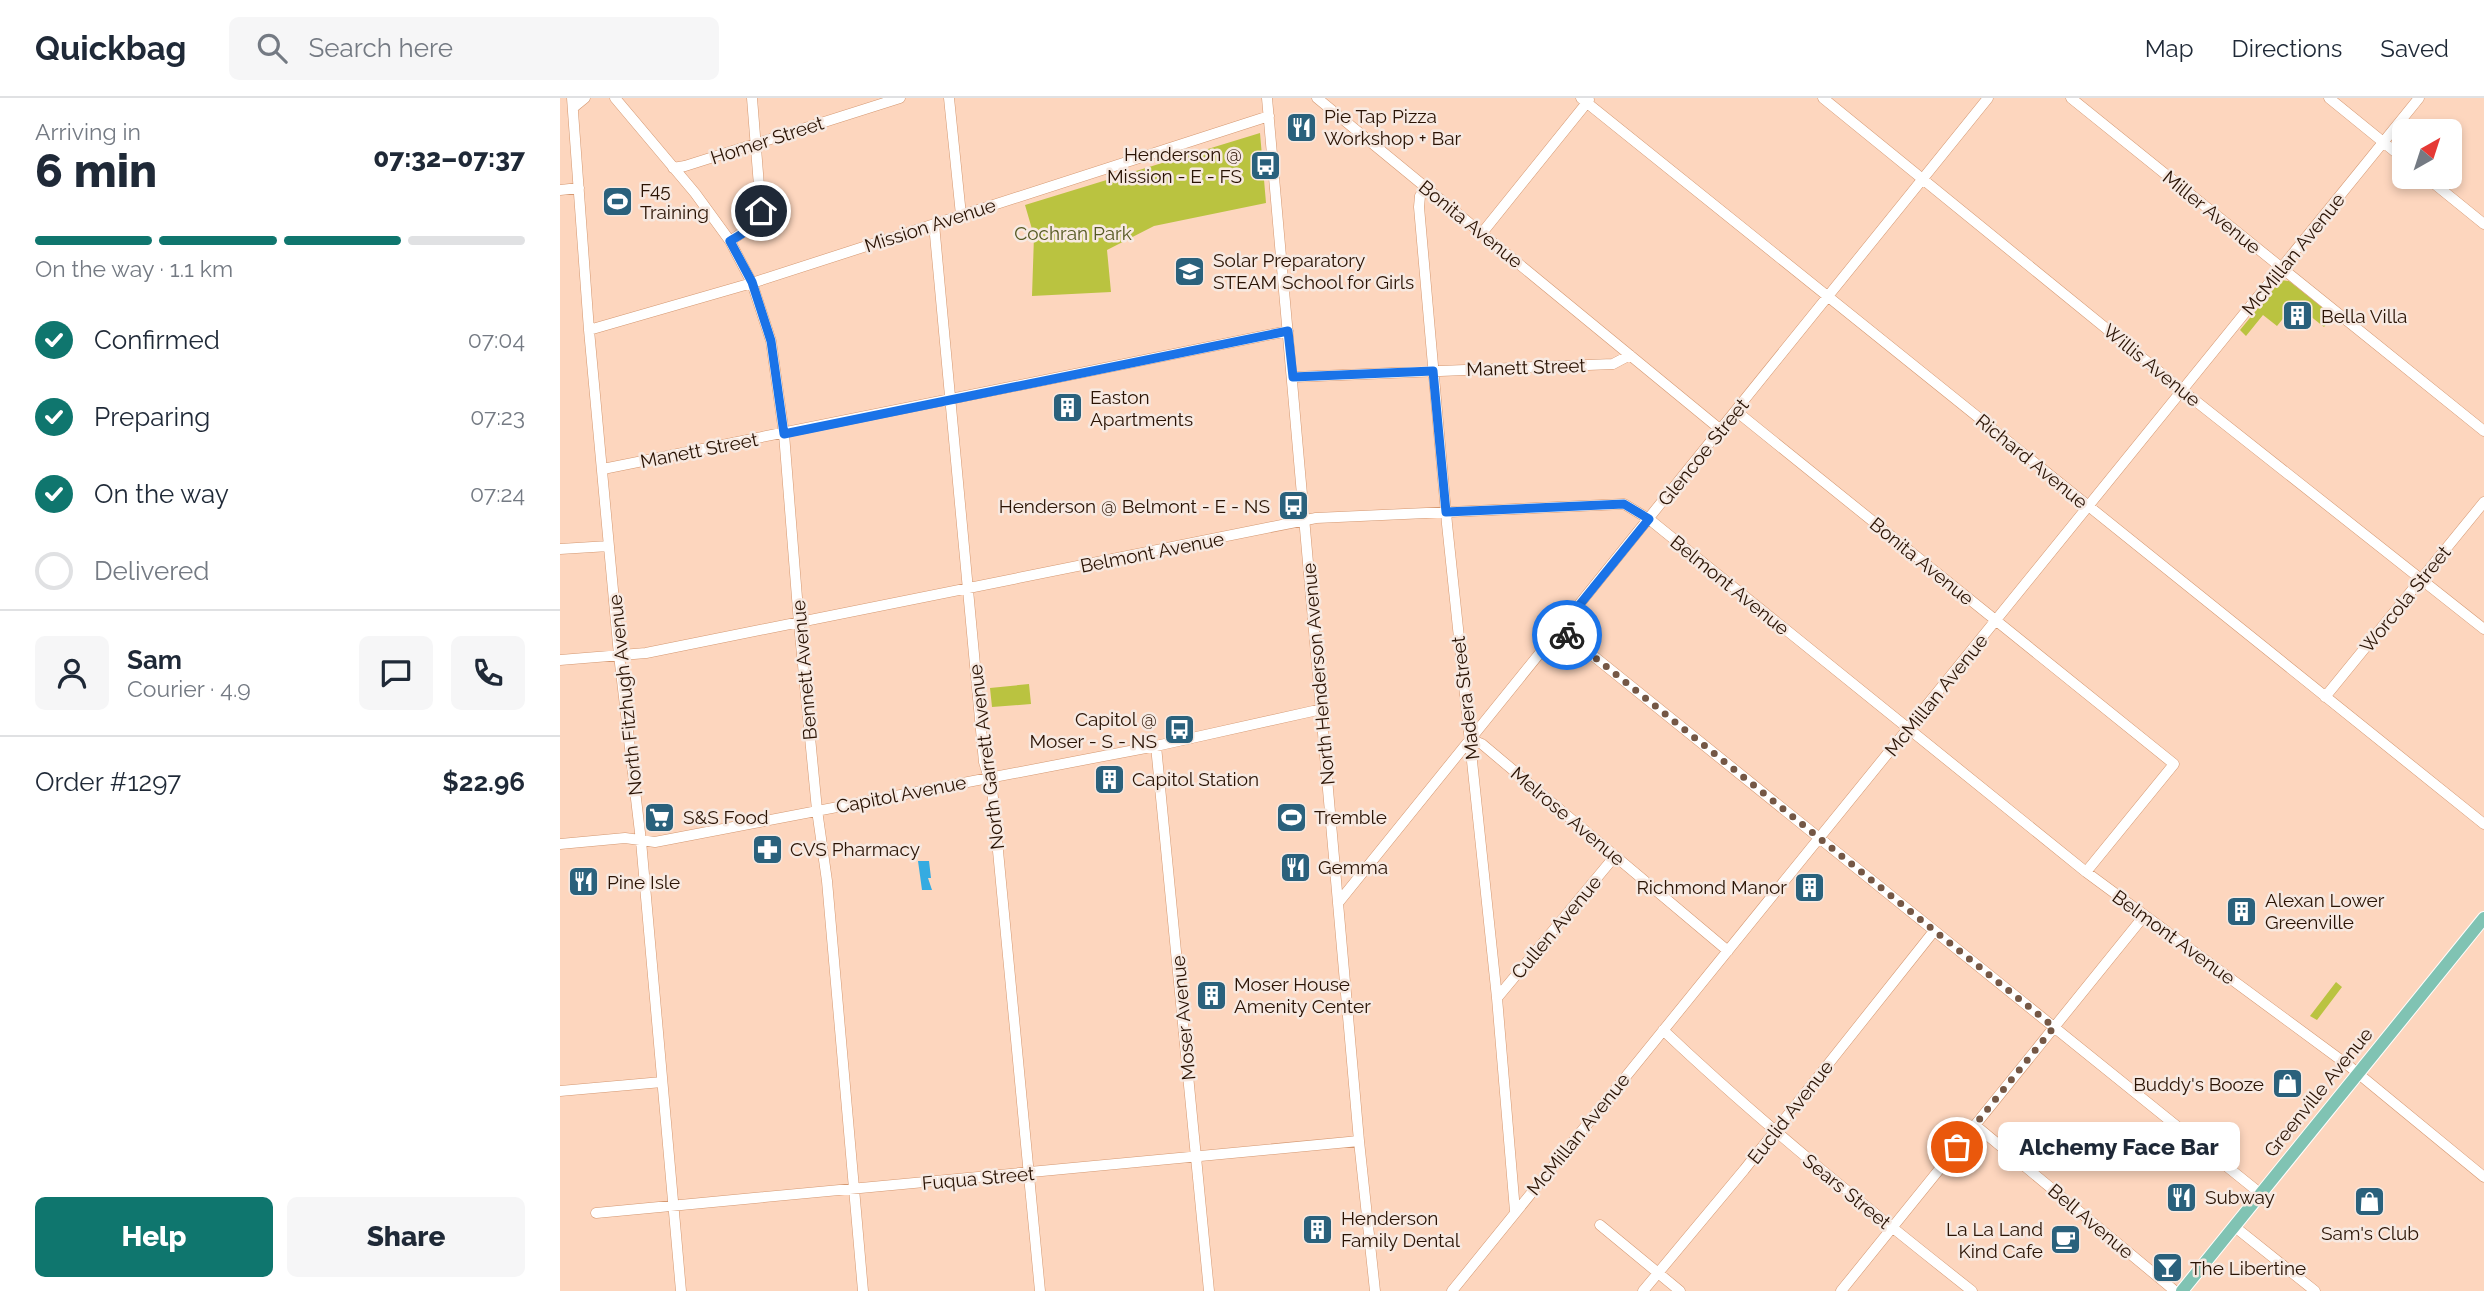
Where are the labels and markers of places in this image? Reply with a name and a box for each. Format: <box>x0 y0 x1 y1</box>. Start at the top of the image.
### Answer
place label: Pie Tap Pizza Workshop + Bar <box>1324 105 1462 149</box>
restaurant icon: Pie Tap Pizza Workshop + Bar <box>1284 110 1318 144</box>
place label: Henderson @ Mission - E - FS <box>1107 143 1242 187</box>
bus stop icon: Henderson @ Mission - E - FS <box>1248 148 1282 182</box>
place label: F45 Training <box>640 179 709 223</box>
pin <box>731 181 791 241</box>
sports icon: F45 Training <box>600 184 634 218</box>
place label: Solar Preparatory STEAM School for Girls <box>1213 249 1414 293</box>
school or university icon: Solar Preparatory STEAM School for Girls <box>1173 254 1207 288</box>
building icon: Bella Villa <box>2281 299 2315 333</box>
place label: Bella Villa <box>2321 305 2407 327</box>
place label: Easton Apartments <box>1090 386 1193 430</box>
building icon: Easton Apartments <box>1050 391 1084 425</box>
bus stop icon: Henderson @ Belmont - E - NS <box>1276 489 1310 523</box>
place label: Henderson @ Belmont - E - NS <box>999 495 1270 517</box>
place label: Capitol @ Moser - S - NS <box>1029 708 1157 752</box>
bus stop icon: Capitol @ Moser - S - NS <box>1163 713 1197 747</box>
building icon: Capitol Station <box>1092 762 1126 796</box>
place label: Capitol Station <box>1132 768 1259 790</box>
supermarket icon: S&S Food <box>643 800 677 834</box>
sports icon: Tremble <box>1274 800 1308 834</box>
place label: S&S Food <box>683 806 769 828</box>
place label: Tremble <box>1314 806 1387 828</box>
pharmacy icon: CVS Pharmacy <box>750 832 784 866</box>
place label: CVS Pharmacy <box>790 838 920 860</box>
restaurant icon: Gemma <box>1278 850 1312 884</box>
place label: Gemma <box>1318 856 1388 878</box>
restaurant icon: Pine Isle <box>567 865 601 899</box>
building icon: Richmond Manor <box>1793 870 1827 904</box>
place label: Pine Isle <box>607 871 680 893</box>
place label: Richmond Manor <box>1637 876 1787 898</box>
place label: Alexan Lower Greenville <box>2265 889 2385 933</box>
building icon: Alexan Lower Greenville <box>2225 894 2259 928</box>
place label: Moser House Amenity Center <box>1234 973 1371 1017</box>
building icon: Moser House Amenity Center <box>1194 978 1228 1012</box>
shop icon: Buddy's Booze <box>2270 1067 2304 1101</box>
place label: Buddy's Booze <box>2133 1073 2264 1095</box>
pin <box>1927 1117 1987 1177</box>
callout: Alchemy Face Bar <box>1999 1122 2240 1172</box>
restaurant icon: Subway <box>2165 1180 2199 1214</box>
shop icon: Sam's Club <box>2353 1185 2387 1219</box>
place label: Subway <box>2205 1186 2275 1208</box>
place label: Henderson Family Dental <box>1341 1207 1461 1251</box>
building icon: Henderson Family Dental <box>1301 1212 1335 1246</box>
place label: La La Land Kind Cafe <box>1946 1218 2043 1262</box>
place label: Sam's Club <box>2321 1222 2419 1244</box>
cafe icon: La La Land Kind Cafe <box>2049 1223 2083 1257</box>
bar icon: The Libertine <box>2150 1251 2184 1285</box>
place label: The Libertine <box>2190 1257 2306 1279</box>

